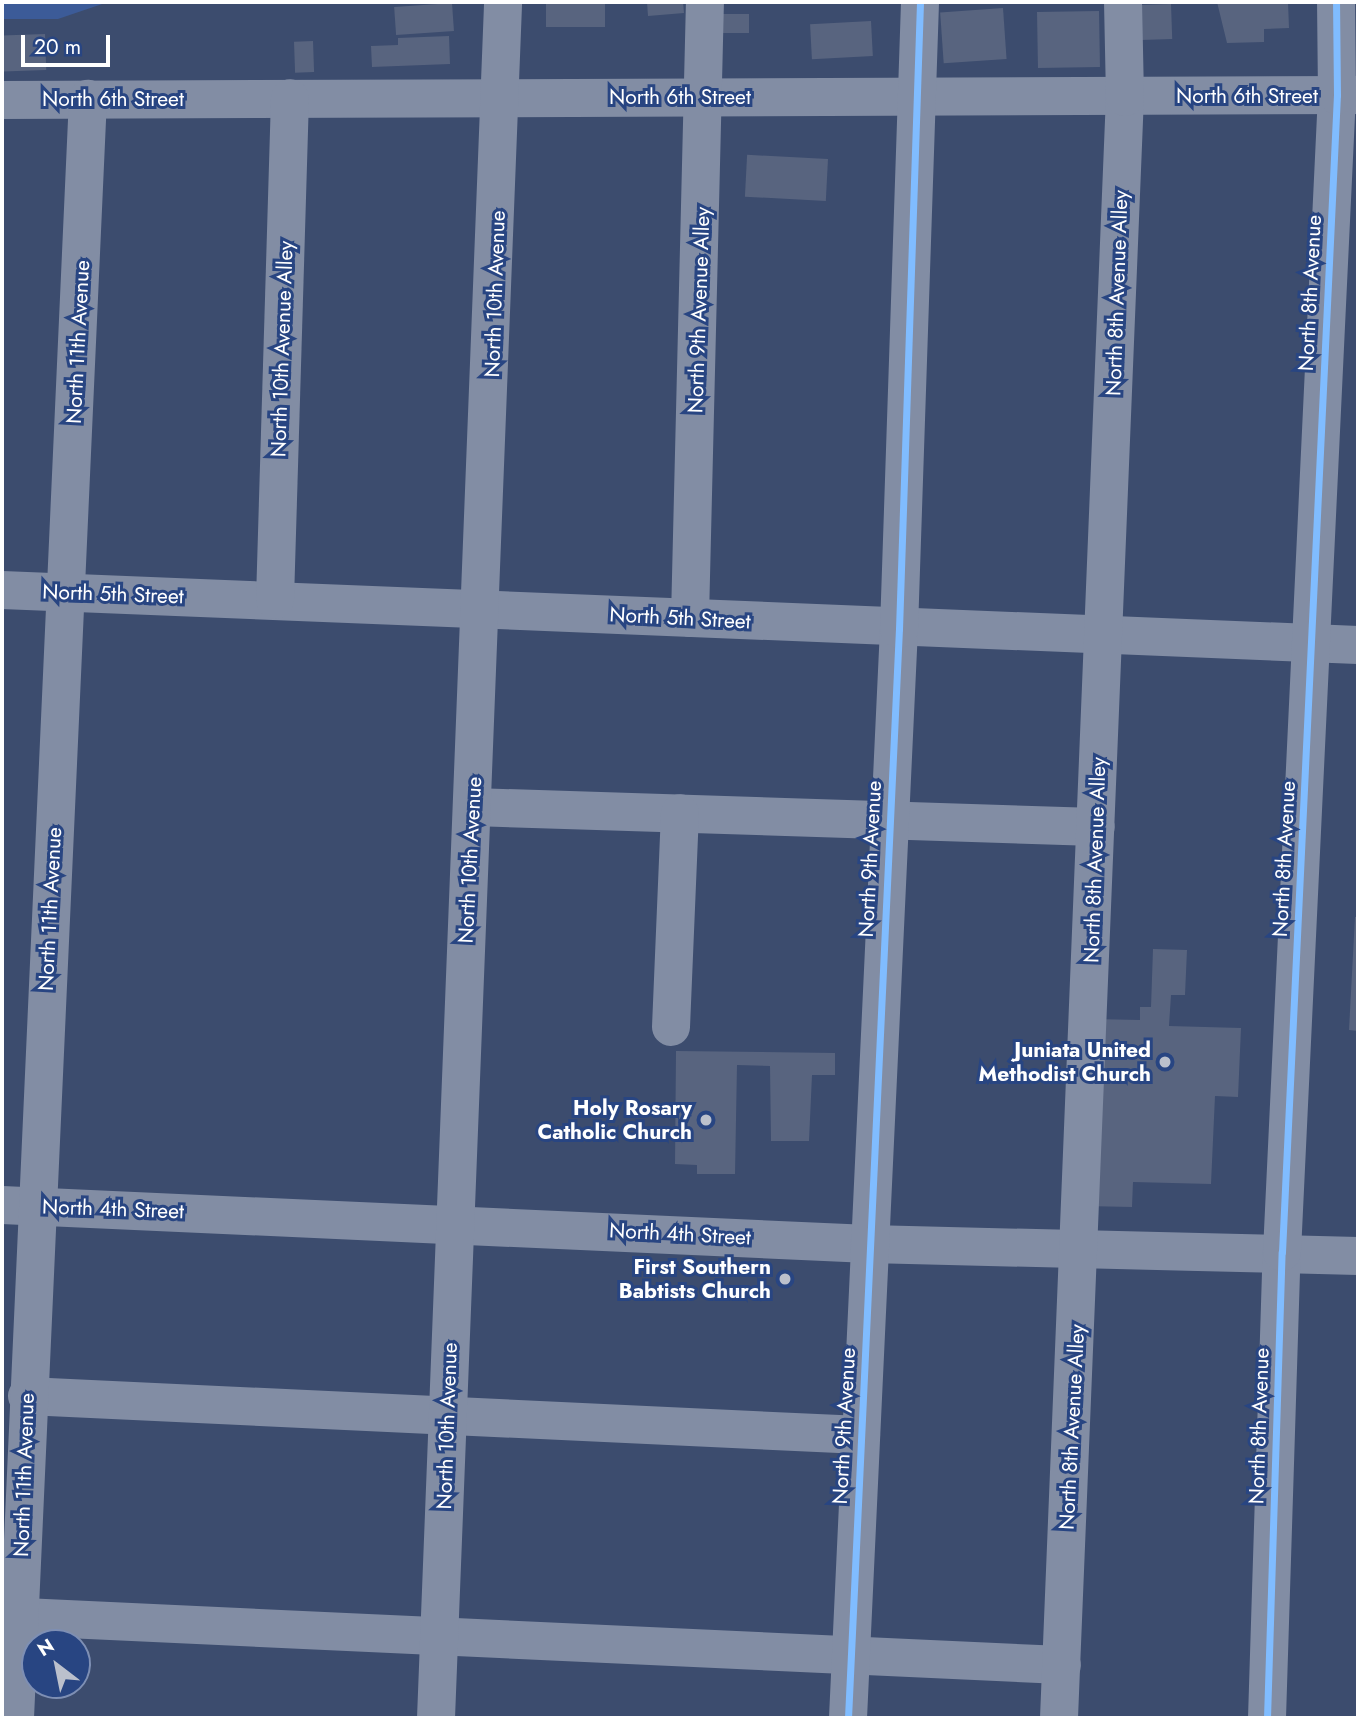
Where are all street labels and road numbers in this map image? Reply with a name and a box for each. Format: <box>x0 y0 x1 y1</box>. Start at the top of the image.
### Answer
street label: North 6th Street <box>1176 83 1318 109</box>
street label: North 6th Street <box>609 84 751 110</box>
street label: North 6th Street <box>42 86 184 112</box>
street label: North 8th Avenue Alley <box>1101 190 1133 396</box>
street label: North 9th Avenue Alley <box>683 206 715 414</box>
street label: North 10th Avenue <box>479 210 511 378</box>
street label: North 8th Avenue <box>1293 214 1327 372</box>
street label: North 10th Avenue Alley <box>266 240 298 458</box>
street label: North 11th Avenue <box>61 259 95 425</box>
street label: North 5th Street <box>42 579 184 609</box>
street label: North 5th Street <box>609 602 751 634</box>
street label: North 8th Avenue Alley <box>1079 757 1111 963</box>
street label: North 10th Avenue <box>453 776 487 944</box>
street label: North 9th Avenue <box>853 780 887 938</box>
street label: North 8th Avenue <box>1267 780 1301 938</box>
street label: North 11th Avenue <box>33 826 67 992</box>
street label: North 4th Street <box>42 1194 184 1224</box>
street label: North 4th Street <box>608 1218 752 1250</box>
street label: North 8th Avenue Alley <box>1054 1323 1090 1531</box>
street label: North 10th Avenue <box>431 1342 463 1510</box>
street label: North 9th Avenue <box>827 1347 861 1505</box>
street label: North 8th Avenue <box>1244 1347 1274 1505</box>
street label: North 11th Avenue <box>9 1393 39 1557</box>

